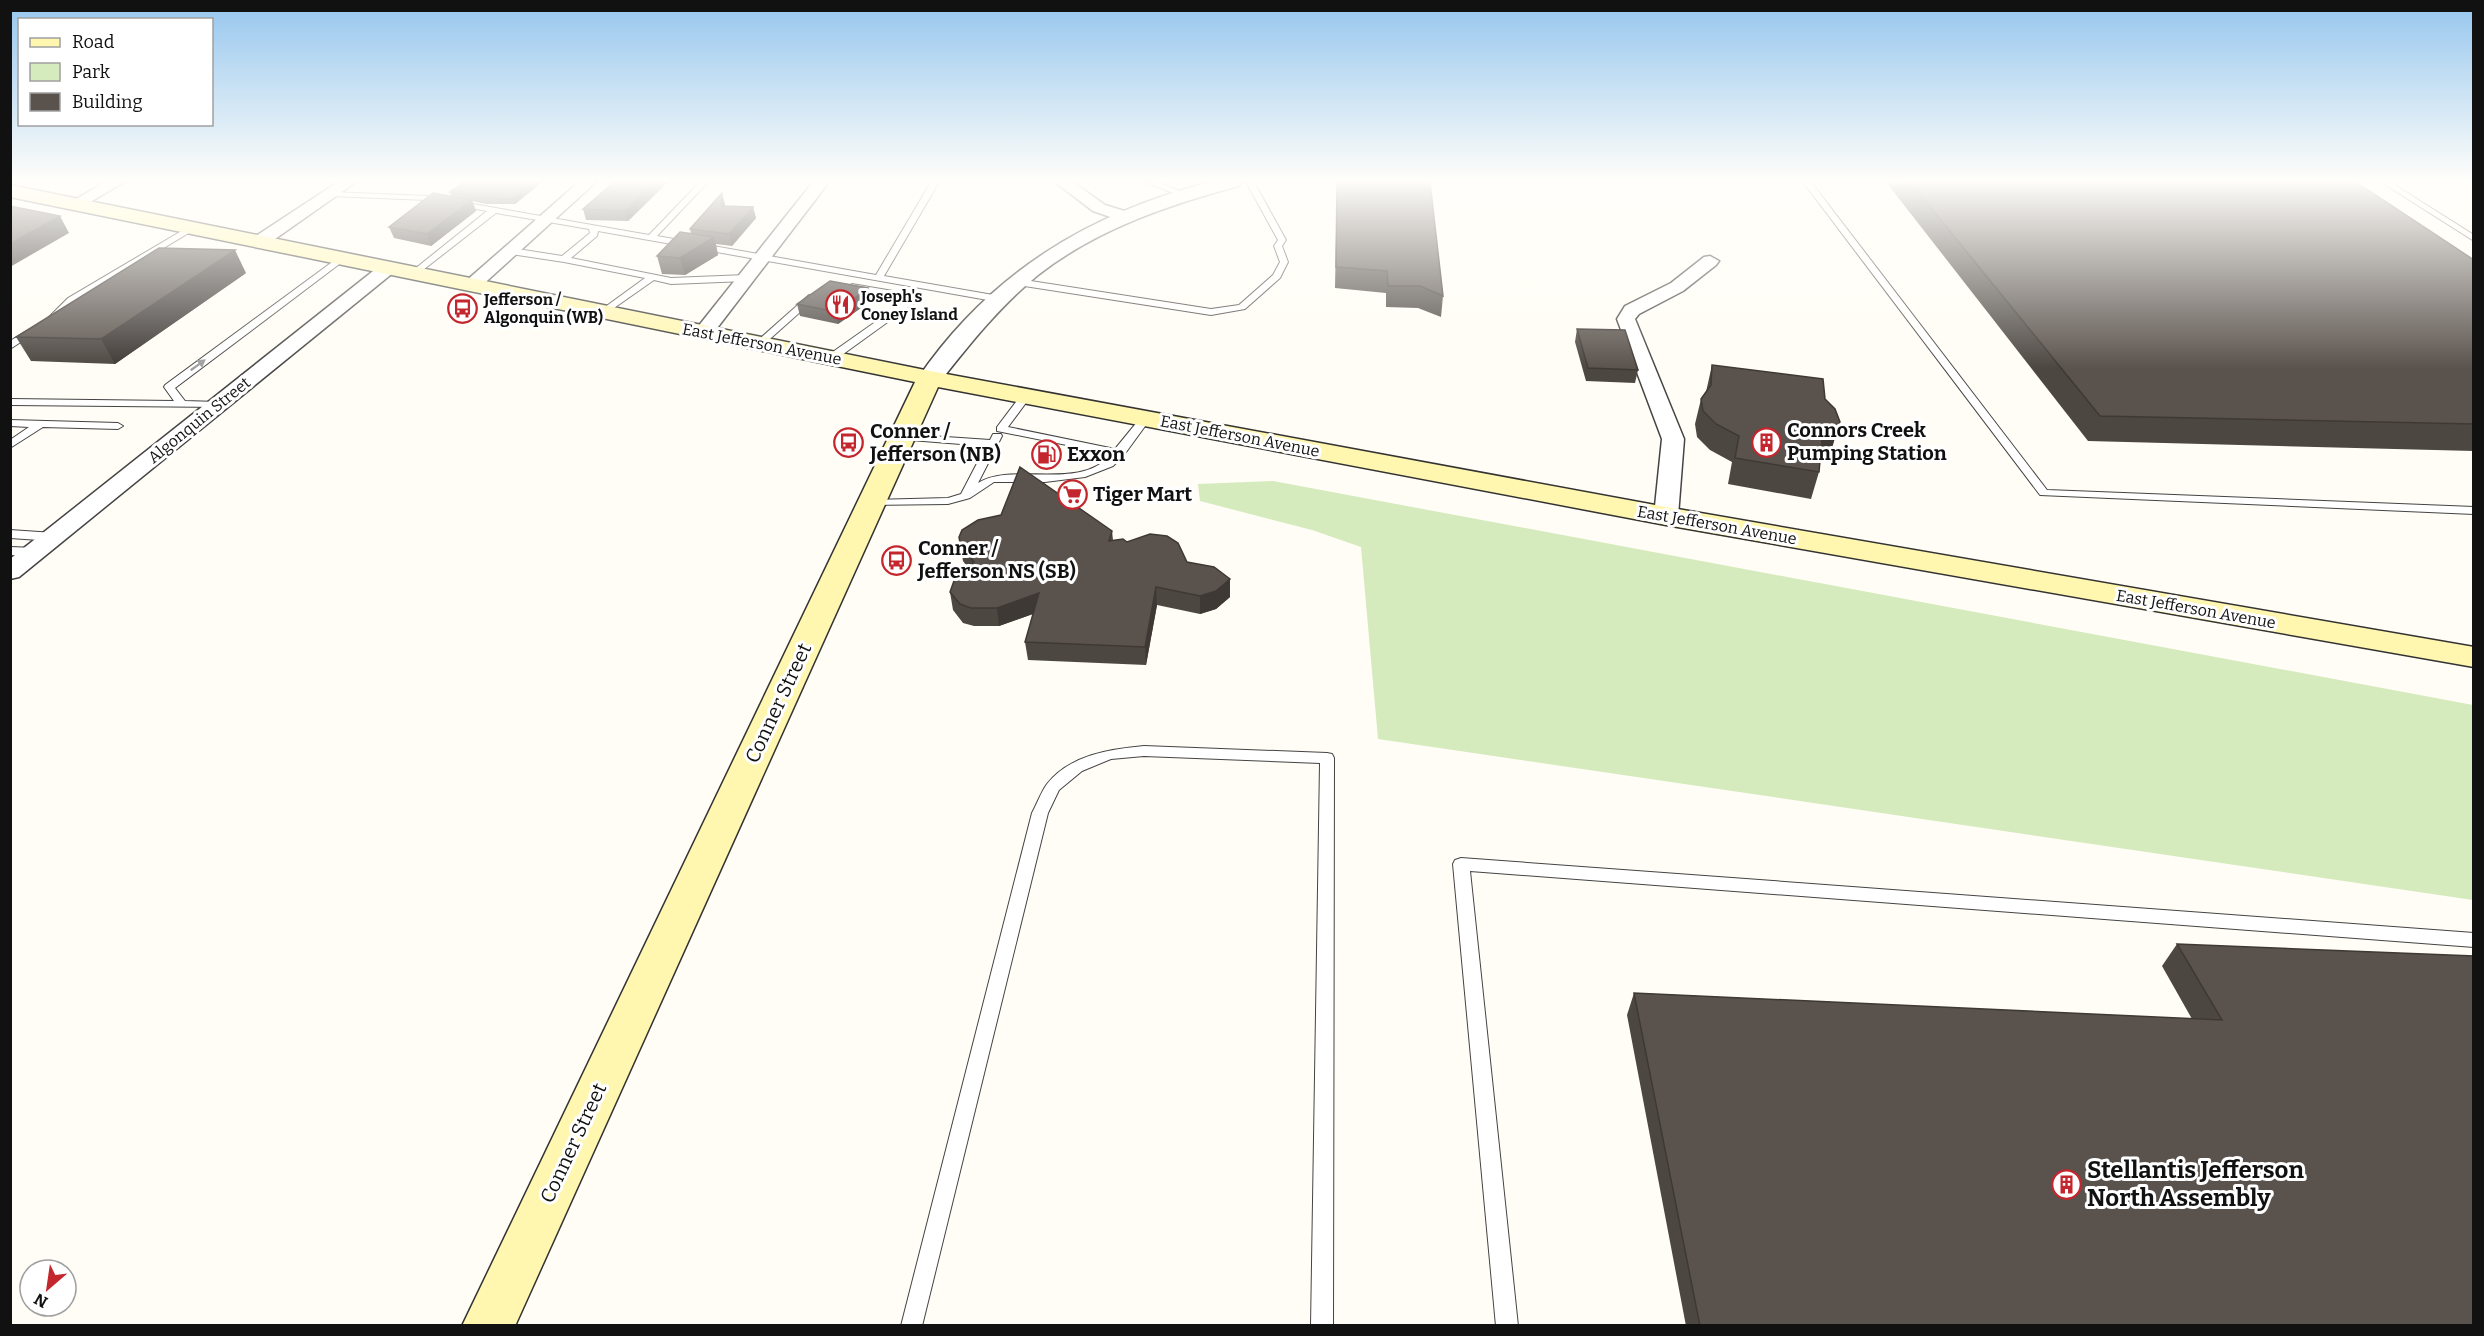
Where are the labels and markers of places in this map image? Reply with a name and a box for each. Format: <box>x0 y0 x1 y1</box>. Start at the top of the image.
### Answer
place label: Joseph's Coney Island <box>860 287 958 324</box>
restaurant icon: Joseph's Coney Island <box>824 289 856 321</box>
place label: Jefferson / Algonquin (WB) <box>483 290 603 327</box>
bus stop icon: Jefferson / Algonquin (WB) <box>447 292 479 324</box>
place label: Connors Creek Pumping Station <box>1787 418 1947 465</box>
place label: Conner / Jefferson (NB) <box>869 419 1001 466</box>
building icon: Connors Creek Pumping Station <box>1750 426 1782 458</box>
bus stop icon: Conner / Jefferson (NB) <box>833 427 865 459</box>
fuel station icon: Exxon <box>1030 438 1062 470</box>
place label: Exxon <box>1067 442 1125 466</box>
supermarket icon: Tiger Mart <box>1056 478 1088 510</box>
place label: Tiger Mart <box>1093 482 1192 506</box>
place label: Conner / Jefferson NS (SB) <box>917 536 1076 583</box>
bus stop icon: Conner / Jefferson NS (SB) <box>881 544 913 576</box>
place label: Stellantis Jefferson North Assembly <box>2087 1156 2304 1212</box>
building icon: Stellantis Jefferson North Assembly <box>2050 1168 2082 1200</box>

